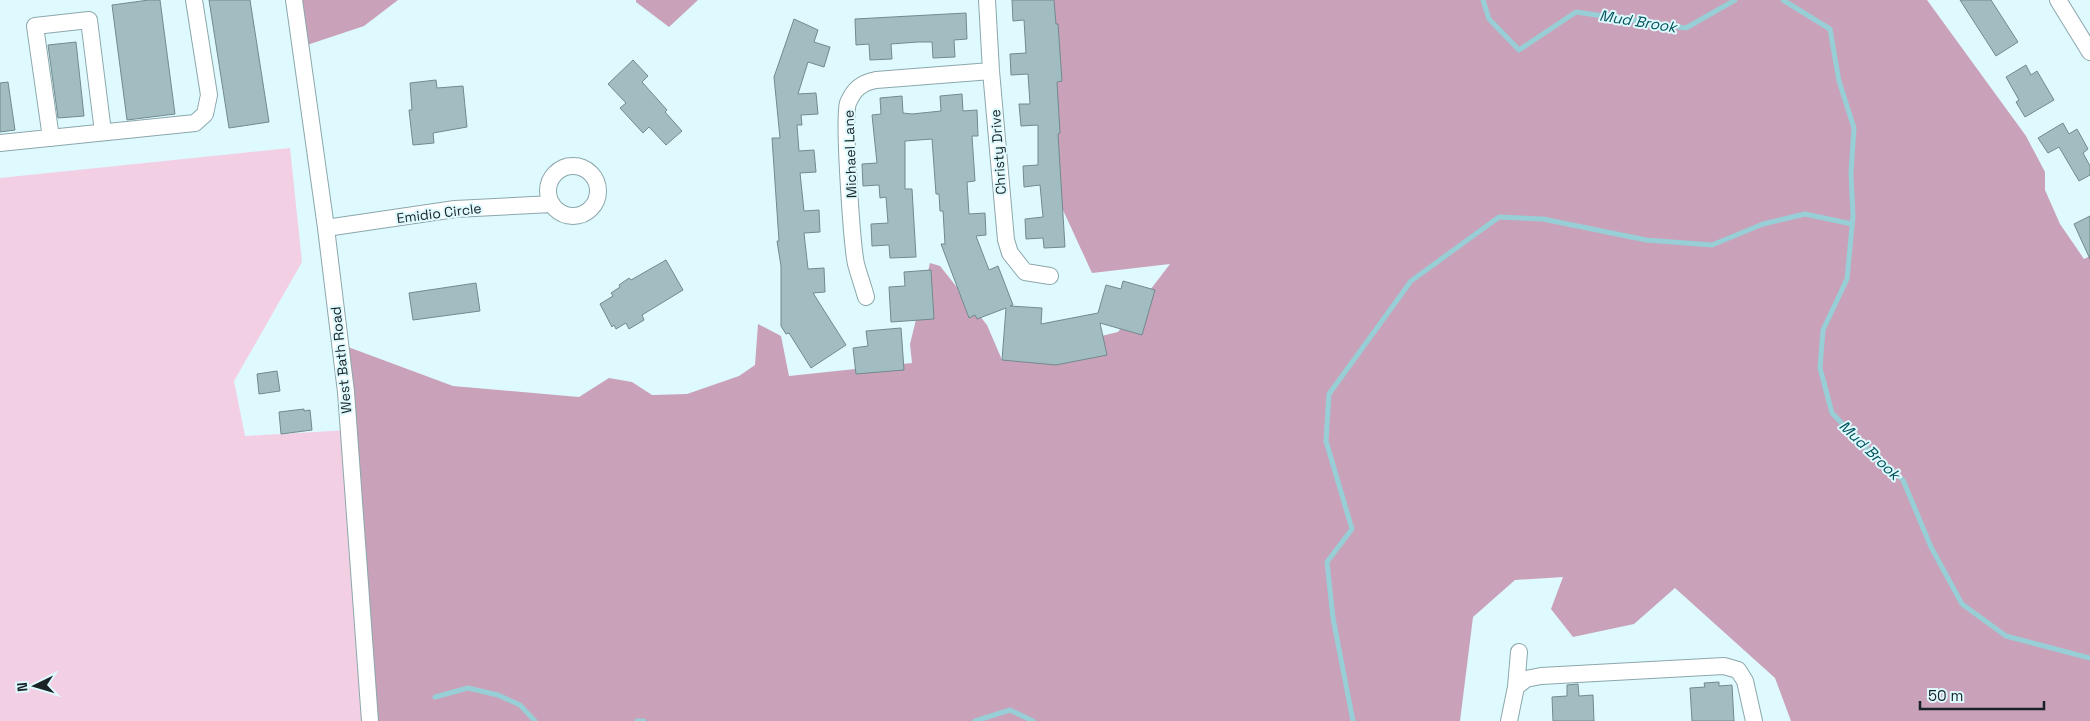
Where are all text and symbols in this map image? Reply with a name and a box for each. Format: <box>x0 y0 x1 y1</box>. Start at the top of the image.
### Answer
water label: Mud Brook <box>1598 6 1680 37</box>
street label: Christy Drive <box>986 109 1010 195</box>
street label: Michael Lane <box>839 110 861 198</box>
street label: Emidio Circle <box>395 199 483 227</box>
street label: West Bath Road <box>326 306 356 414</box>
water label: Mud Brook <box>1835 416 1906 485</box>
north arrow <box>10 661 60 711</box>
scale bar <box>1920 678 2044 710</box>
text: N <box>13 682 31 693</box>
text: 50 m <box>1928 686 1963 705</box>

